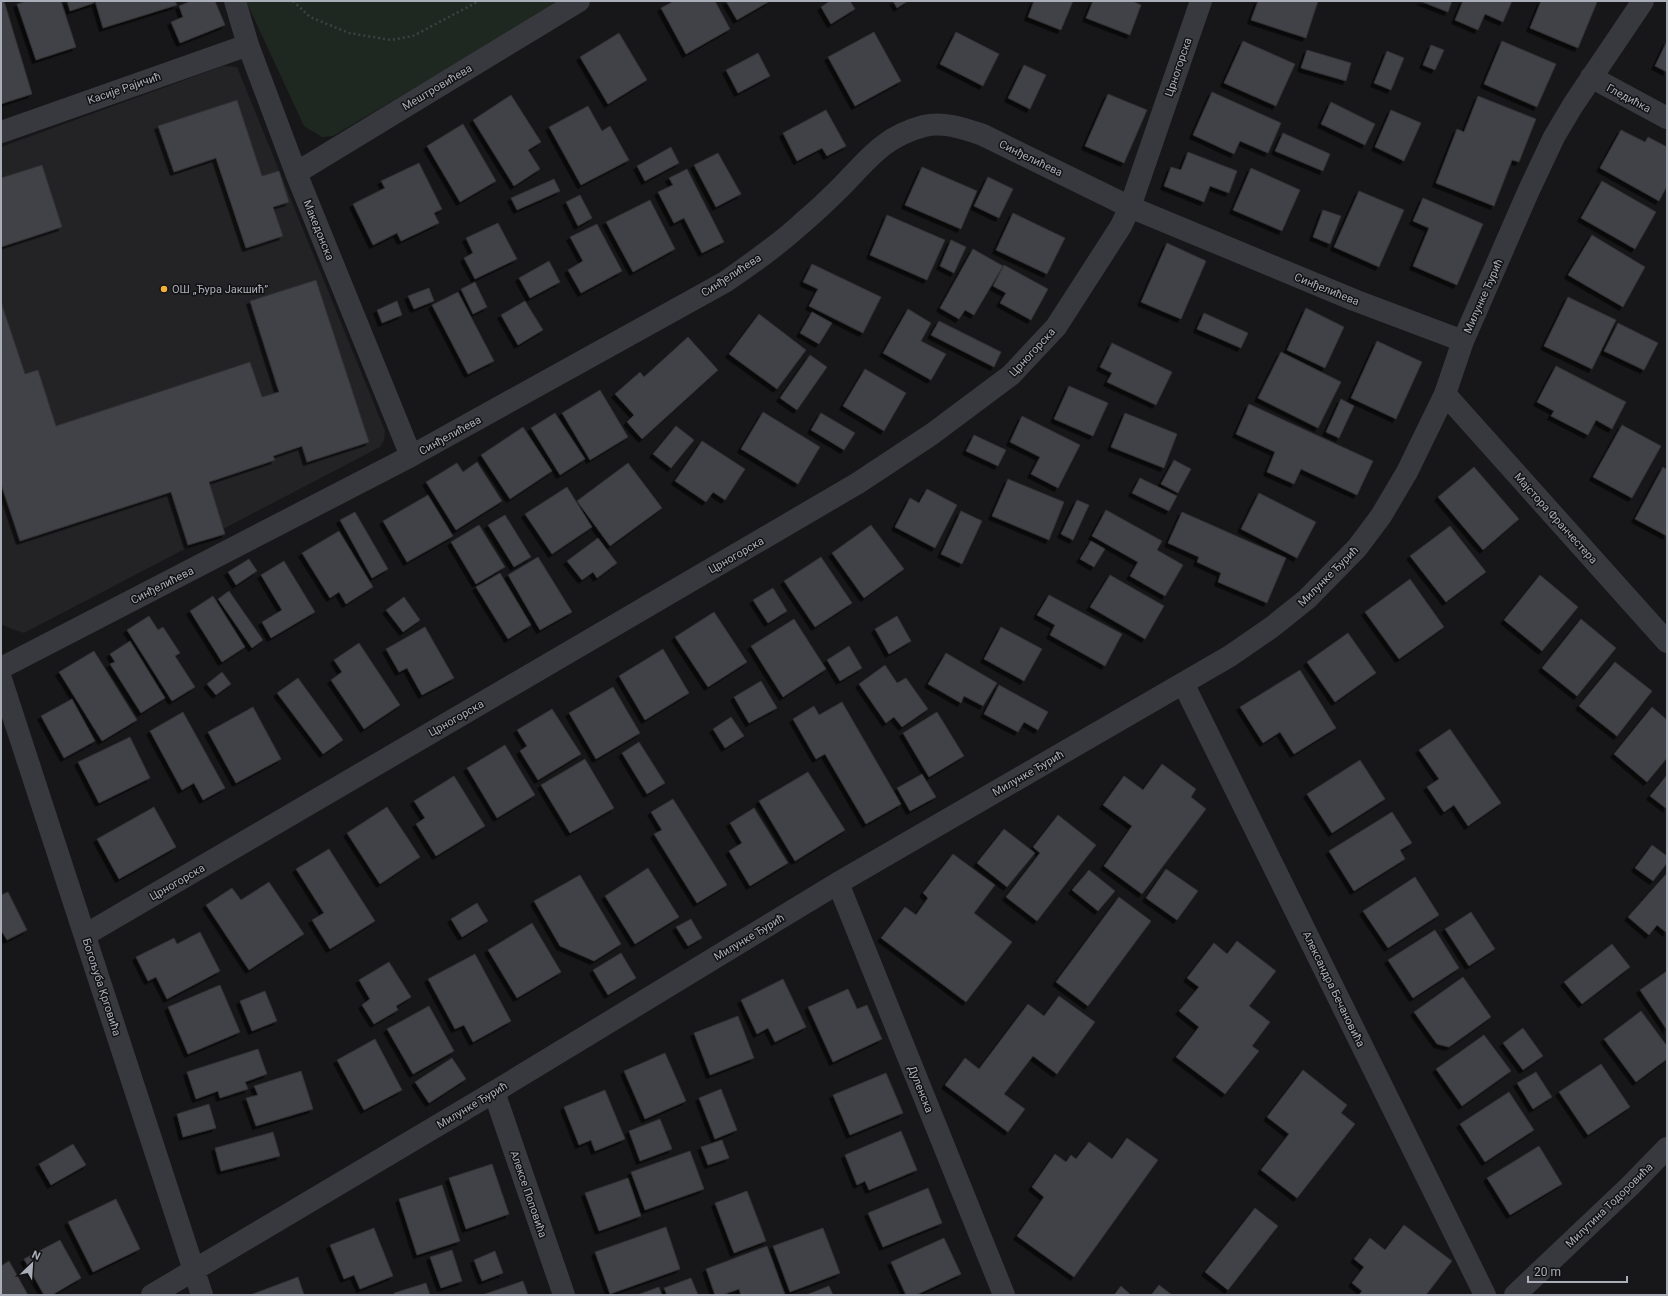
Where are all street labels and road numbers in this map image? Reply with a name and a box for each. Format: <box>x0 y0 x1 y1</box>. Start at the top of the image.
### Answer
street label: Црногорска <box>1162 36 1195 98</box>
street label: Мештровићева <box>400 61 474 113</box>
street label: Касије Рајичић <box>86 70 163 107</box>
street label: Гледићка <box>1604 81 1653 115</box>
street label: Синђелићева <box>997 138 1065 179</box>
street label: Македонска <box>300 198 337 262</box>
street label: Синђелићева <box>699 251 764 300</box>
street label: Милунке Ђурић <box>1461 257 1506 335</box>
street label: Синђелићева <box>1292 271 1361 308</box>
street label: Црногорска <box>1007 325 1058 379</box>
street label: Синђелићева <box>417 413 483 458</box>
street label: Мајстора Франчестера <box>1511 470 1600 566</box>
street label: Црногорска <box>706 534 766 576</box>
street label: Милунке Ђурић <box>1295 543 1361 609</box>
street label: Синђелићева <box>129 564 196 607</box>
street label: Црногорска <box>426 697 486 739</box>
street label: Милунке Ђурић <box>990 748 1066 799</box>
street label: Црногорска <box>147 861 207 903</box>
street label: Милунке Ђурић <box>712 911 787 964</box>
street label: Александра Бечановића <box>1300 929 1367 1049</box>
street label: Богољуба Крговића <box>80 937 123 1038</box>
street label: Дуленска <box>905 1064 936 1115</box>
street label: Милунке Ђурић <box>435 1079 510 1132</box>
street label: Алексе Поповића <box>508 1149 550 1239</box>
street label: Милутина Тодоровића <box>1563 1160 1656 1250</box>

